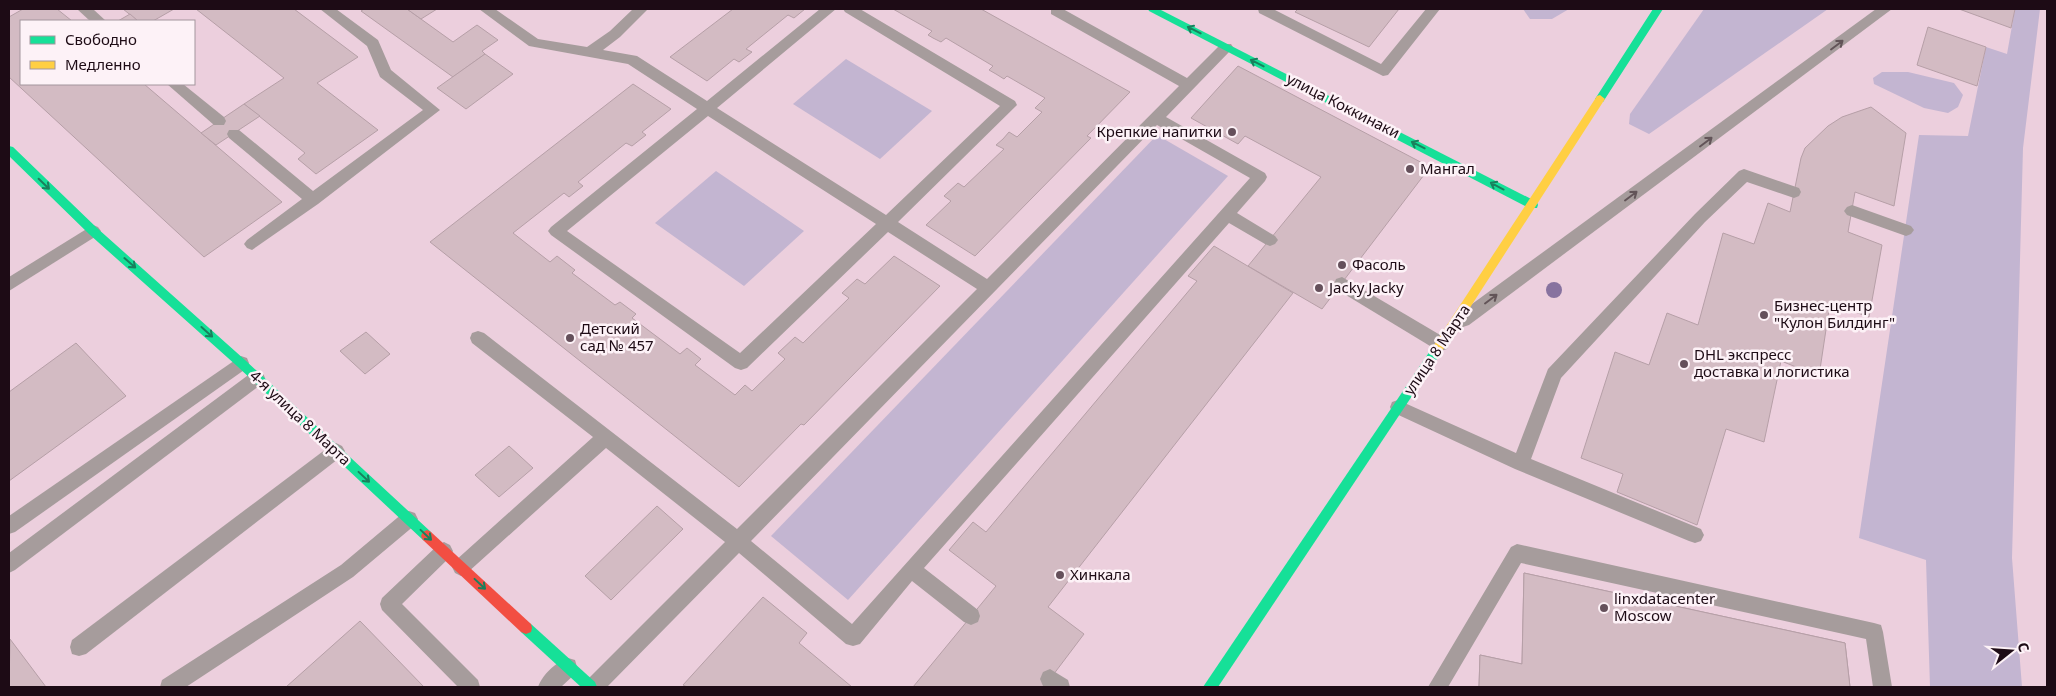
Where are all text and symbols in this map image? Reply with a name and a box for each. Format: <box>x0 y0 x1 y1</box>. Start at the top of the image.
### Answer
legend <box>20 20 195 85</box>
one-way arrow <box>1187 25 1202 34</box>
text: Свободно <box>65 29 137 49</box>
one-way arrow <box>1830 40 1844 50</box>
text: Медленно <box>65 54 141 74</box>
one-way arrow <box>1250 58 1265 68</box>
street label: улица Коккинаки <box>1283 68 1403 142</box>
place label: Крепкие напитки <box>1096 121 1222 141</box>
marker: Крепкие напитки <box>1226 126 1238 138</box>
one-way arrow <box>1699 136 1712 147</box>
one-way arrow <box>1411 140 1426 149</box>
place label: Мангал <box>1420 158 1475 178</box>
marker: Мангал <box>1404 163 1416 175</box>
one-way arrow <box>38 178 50 190</box>
one-way arrow <box>1490 181 1505 190</box>
one-way arrow <box>1624 190 1637 201</box>
place label: Фасоль <box>1352 254 1406 274</box>
one-way arrow <box>123 257 136 268</box>
marker: Фасоль <box>1336 259 1348 271</box>
place label: Jacky Jacky <box>1327 277 1404 297</box>
marker: Jacky Jacky <box>1313 282 1325 294</box>
one-way arrow <box>1484 294 1497 305</box>
place label: Бизнес-центр "Кулон Билдинг" <box>1774 295 1895 332</box>
street label: улица 8 Марта <box>1398 300 1474 399</box>
marker: Бизнес-центр "Кулон Билдинг" <box>1758 309 1770 321</box>
place label: Детский сад № 457 <box>580 318 654 355</box>
one-way arrow <box>201 326 214 338</box>
marker: Детский сад № 457 <box>564 332 576 344</box>
place label: DHL экспресс доставка и логистика <box>1694 344 1850 381</box>
marker: DHL экспресс доставка и логистика <box>1678 358 1690 370</box>
street label: 4-я улица 8 Марта <box>246 365 355 469</box>
one-way arrow <box>358 471 371 483</box>
one-way arrow <box>420 529 433 541</box>
place label: Хинкала <box>1070 564 1131 584</box>
marker: Хинкала <box>1054 569 1066 581</box>
one-way arrow <box>473 578 486 590</box>
place label: linxdatacenter Moscow <box>1614 588 1715 625</box>
marker: linxdatacenter Moscow <box>1598 602 1610 614</box>
north arrow <box>1986 626 2036 676</box>
text: С <box>2014 640 2034 654</box>

